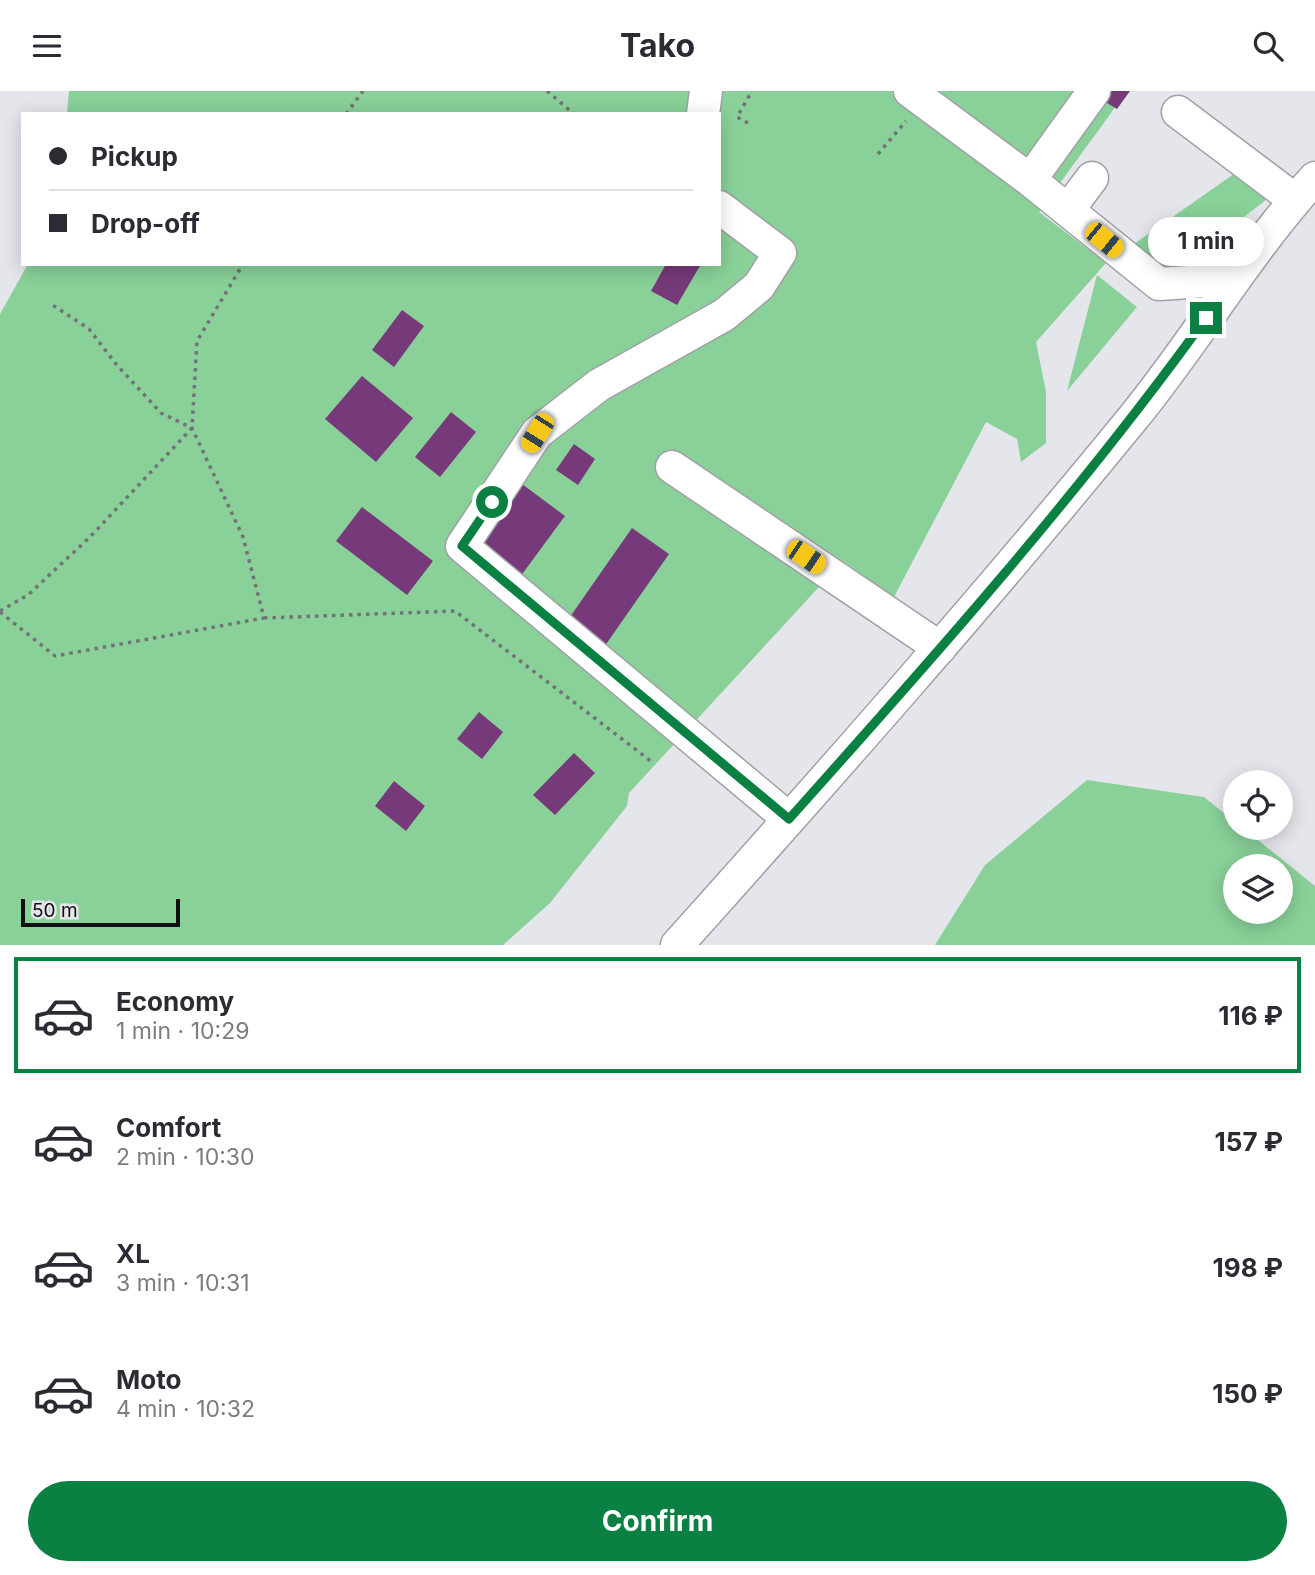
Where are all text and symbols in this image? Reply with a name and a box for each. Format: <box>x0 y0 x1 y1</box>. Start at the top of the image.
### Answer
text: Tako <box>620 26 695 65</box>
icon: menu <box>28 27 66 65</box>
icon: search <box>1249 27 1287 65</box>
text: Pickup <box>91 141 178 172</box>
text: Drop-off <box>91 208 200 239</box>
callout: 1 min <box>1148 217 1264 265</box>
car <box>1082 219 1127 261</box>
text: 1 min <box>1178 227 1234 255</box>
route end <box>1190 302 1222 334</box>
car <box>517 410 558 456</box>
route start <box>476 486 508 518</box>
car <box>783 537 830 577</box>
map controls <box>1223 770 1293 924</box>
button: locate <box>1223 770 1293 840</box>
button: layers <box>1223 854 1293 924</box>
scale bar <box>21 896 180 928</box>
text: 50 m <box>32 899 78 922</box>
icon: car <box>32 984 95 1047</box>
text: Economy <box>116 986 234 1017</box>
text: 116 ₽ <box>1218 1000 1283 1031</box>
text: 1 min · 10:29 <box>116 1017 249 1045</box>
icon: car <box>32 1110 95 1173</box>
text: Comfort <box>116 1112 221 1143</box>
text: 157 ₽ <box>1215 1126 1283 1157</box>
text: 2 min · 10:30 <box>116 1143 255 1171</box>
icon: car <box>32 1236 95 1299</box>
text: XL <box>116 1238 150 1269</box>
text: 198 ₽ <box>1213 1252 1283 1283</box>
text: 3 min · 10:31 <box>116 1269 250 1297</box>
icon: car <box>32 1362 95 1425</box>
text: Moto <box>116 1364 181 1395</box>
text: 150 ₽ <box>1212 1378 1283 1409</box>
text: 4 min · 10:32 <box>116 1395 255 1423</box>
button: Confirm <box>28 1481 1287 1561</box>

